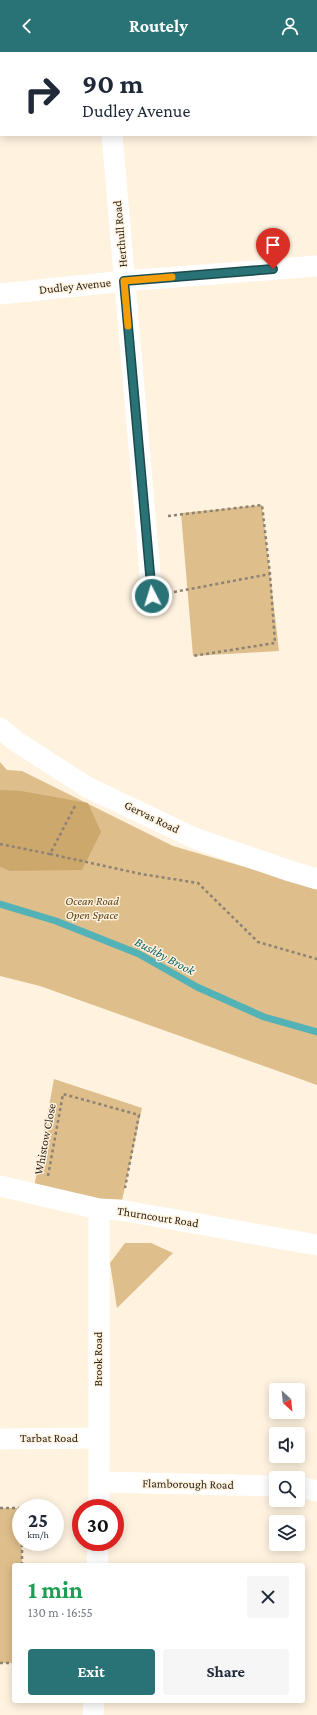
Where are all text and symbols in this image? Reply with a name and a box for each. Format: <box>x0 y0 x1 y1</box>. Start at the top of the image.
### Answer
icon: back <box>16 15 38 37</box>
icon: person <box>279 15 301 37</box>
text: Routely <box>129 16 188 36</box>
icon: right <box>16 68 68 120</box>
text: 90 m <box>82 68 143 99</box>
text: Dudley Avenue <box>82 101 190 121</box>
street label: Herthull Road <box>110 199 130 268</box>
pin <box>256 228 290 269</box>
icon: arrive <box>262 234 284 256</box>
street label: Dudley Avenue <box>38 275 112 297</box>
position arrow <box>131 575 173 617</box>
street label: Gervas Road <box>122 798 182 837</box>
park label: Ocean Road Open Space <box>65 894 119 922</box>
water label: Bushby Brook <box>132 934 199 979</box>
street label: Whistow Close <box>31 1102 59 1176</box>
street label: Thurncourt Road <box>116 1204 200 1230</box>
street label: Brook Road <box>91 1331 105 1386</box>
north arrow <box>269 1383 305 1419</box>
map controls <box>269 1383 305 1551</box>
button: sound <box>269 1427 305 1463</box>
street label: Tarbat Road <box>20 1431 79 1445</box>
button: search <box>269 1471 305 1507</box>
street label: Flamborough Road <box>142 1476 235 1492</box>
speed limit sign: 30 <box>72 1499 124 1551</box>
text: 25 <box>28 1509 48 1531</box>
button: layers <box>269 1515 305 1551</box>
text: km/h <box>27 1529 49 1540</box>
text: 1 min <box>28 1576 83 1603</box>
button: close <box>247 1576 289 1618</box>
text: 130 m · 16:55 <box>28 1605 93 1620</box>
button: Exit <box>28 1649 155 1695</box>
button: Share <box>163 1649 289 1695</box>

